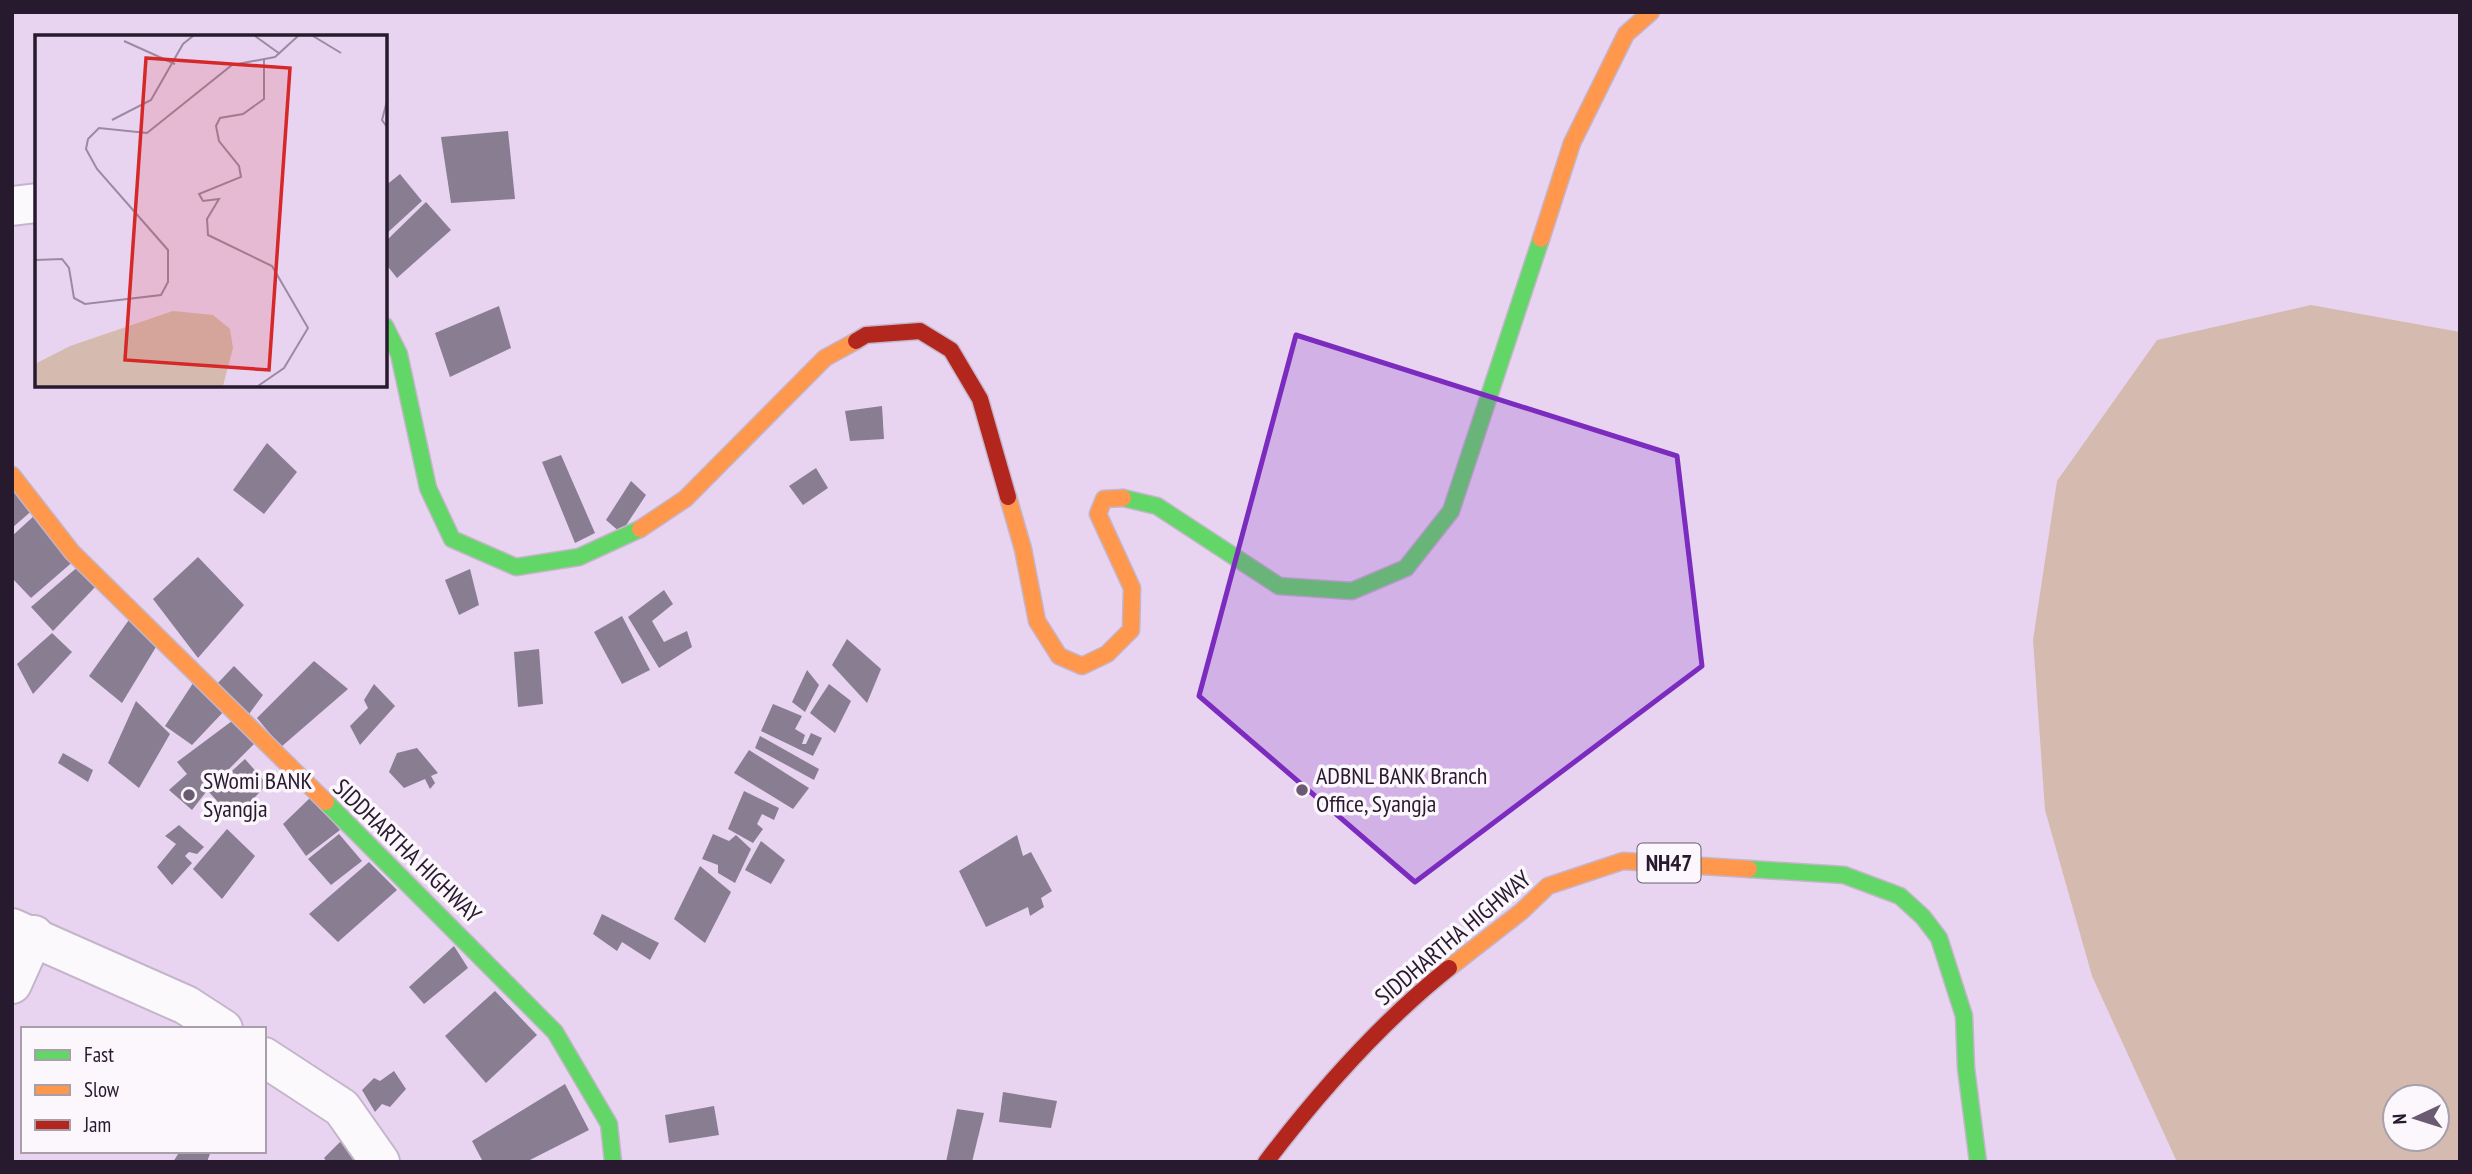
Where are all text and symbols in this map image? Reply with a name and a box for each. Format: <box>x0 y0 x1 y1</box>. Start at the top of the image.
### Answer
inset map <box>35 35 387 387</box>
place label: ADBNL BANK Branch Office, Syangja <box>1316 760 1487 819</box>
place label: SWomi BANK Syangja <box>203 765 312 824</box>
street label: SIDDHARTHA HIGHWAY <box>327 772 488 929</box>
marker: ADBNL BANK Branch Office, Syangja <box>1294 782 1310 798</box>
marker: SWomi BANK Syangja <box>181 787 197 803</box>
road number: NH47 <box>1638 844 1700 883</box>
street label: SIDDHARTHA HIGHWAY <box>1368 863 1537 1012</box>
legend <box>21 1027 266 1153</box>
text: Fast <box>84 1041 114 1068</box>
text: Slow <box>84 1076 120 1103</box>
north arrow <box>2381 1083 2451 1153</box>
text: Jam <box>83 1111 111 1138</box>
text: N <box>2387 1113 2411 1125</box>

